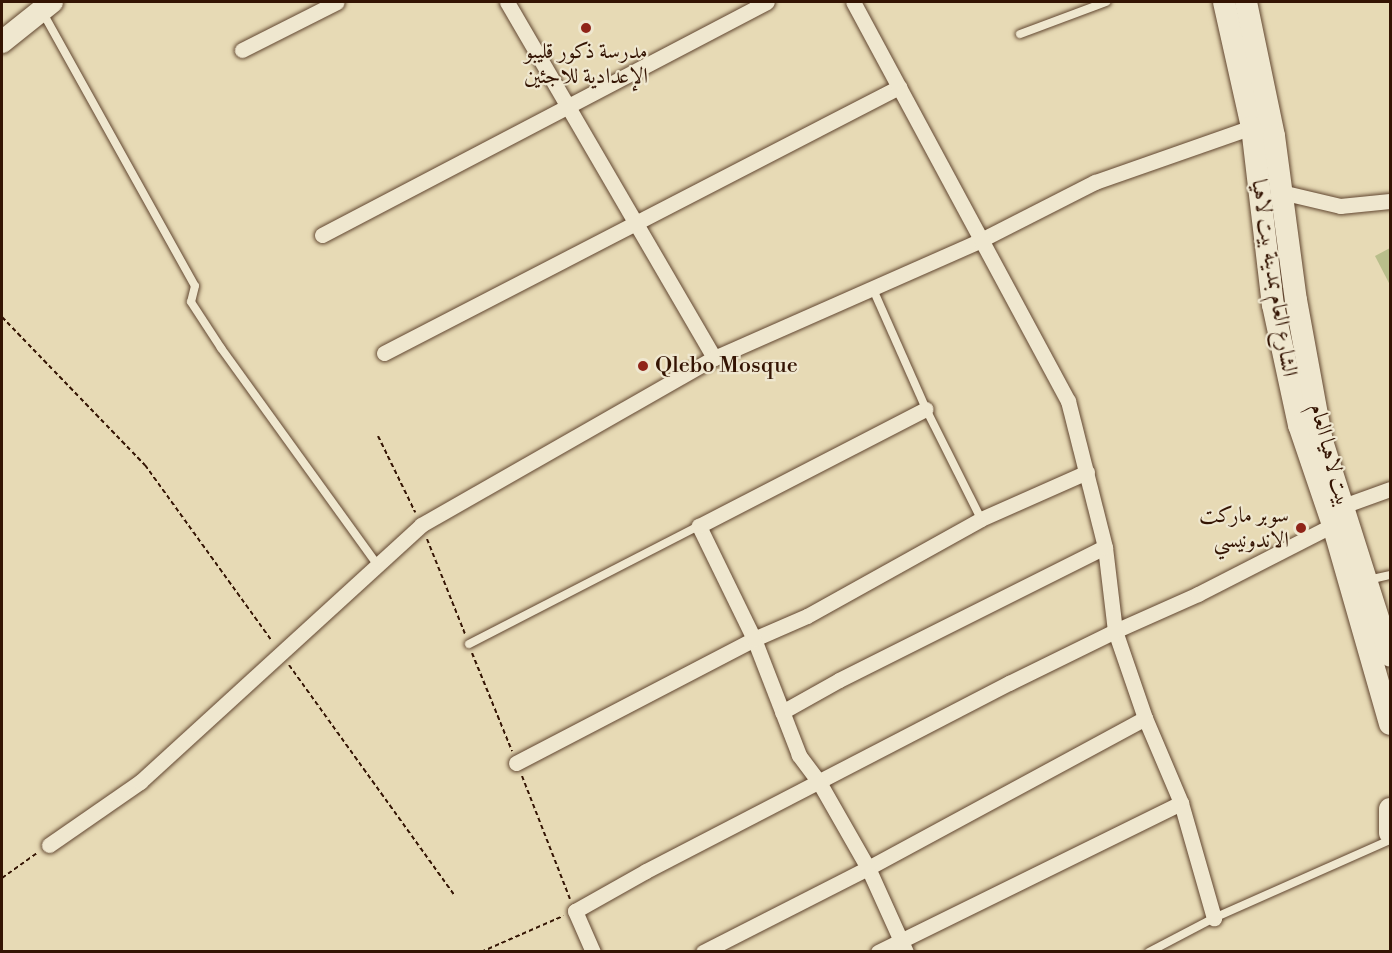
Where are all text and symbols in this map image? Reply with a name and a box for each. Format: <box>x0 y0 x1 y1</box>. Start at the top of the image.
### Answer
marker: مدرسة ذكور قليبو الإعدادية للاجئين <box>579 21 593 35</box>
place label: مدرسة ذكور قليبو الإعدادية للاجئين <box>524 38 648 90</box>
street label: الشارع العام بمدينة بيت لاهيا <box>1245 177 1303 379</box>
place label: Qlebo Mosque <box>655 353 798 379</box>
marker: Qlebo Mosque <box>636 359 650 373</box>
street label: بيت لاهيا العام <box>1304 401 1356 509</box>
place label: سوبر ماركت الاندونيسي <box>1199 502 1289 554</box>
marker: سوبر ماركت الاندونيسي <box>1294 521 1308 535</box>

